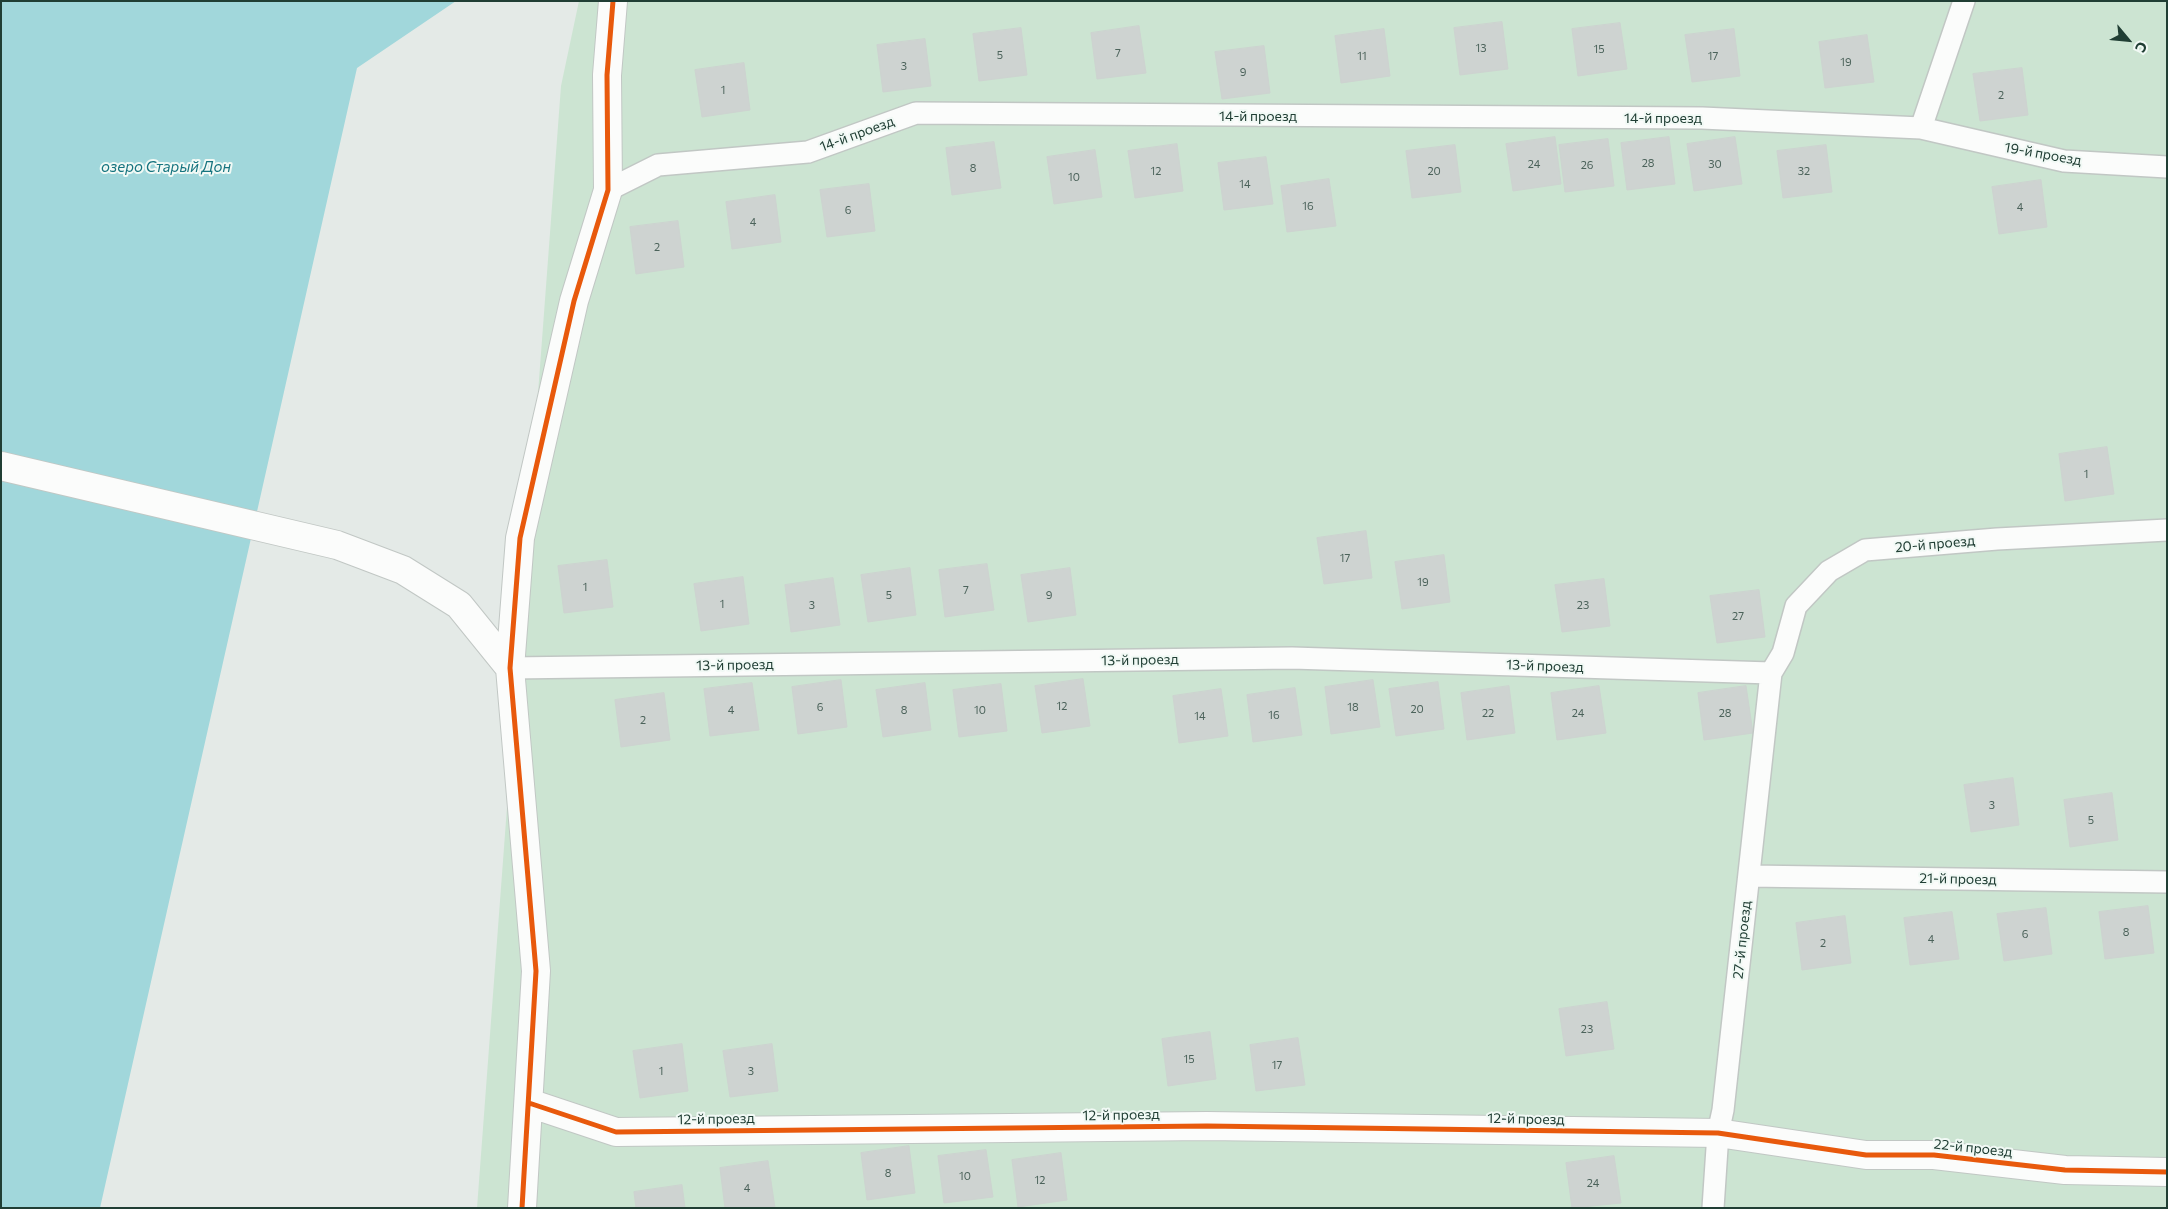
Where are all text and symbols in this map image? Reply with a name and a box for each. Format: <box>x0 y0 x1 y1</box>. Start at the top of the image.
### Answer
north arrow <box>2103 15 2153 65</box>
text: С <box>2132 39 2151 55</box>
house number: 13 <box>1476 41 1486 55</box>
house number: 15 <box>1593 42 1605 56</box>
house number: 7 <box>1115 46 1121 60</box>
house number: 5 <box>997 48 1003 62</box>
house number: 11 <box>1357 49 1367 63</box>
house number: 17 <box>1708 49 1718 63</box>
house number: 19 <box>1840 55 1852 69</box>
house number: 3 <box>901 59 907 73</box>
house number: 9 <box>1240 65 1246 79</box>
house number: 1 <box>721 83 725 97</box>
house number: 2 <box>1998 88 2004 102</box>
street label: 14-й проезд <box>1219 108 1297 124</box>
street label: 14-й проезд <box>1624 110 1702 126</box>
street label: 14-й проезд <box>818 113 896 155</box>
street label: 19-й проезд <box>2003 139 2083 169</box>
house number: 28 <box>1642 156 1654 170</box>
house number: 24 <box>1528 157 1540 171</box>
house number: 30 <box>1708 157 1722 171</box>
water label: озеро Старый Дон <box>101 158 231 176</box>
house number: 26 <box>1581 158 1593 172</box>
house number: 8 <box>970 161 976 175</box>
house number: 12 <box>1151 164 1161 178</box>
house number: 20 <box>1427 164 1441 178</box>
house number: 32 <box>1798 164 1810 178</box>
house number: 10 <box>1068 170 1080 184</box>
house number: 14 <box>1239 177 1251 191</box>
house number: 16 <box>1302 199 1314 213</box>
house number: 4 <box>2017 200 2023 214</box>
house number: 6 <box>845 203 851 217</box>
house number: 4 <box>750 215 756 229</box>
house number: 2 <box>654 240 660 254</box>
house number: 1 <box>2084 467 2088 481</box>
street label: 20-й проезд <box>1894 532 1976 556</box>
house number: 17 <box>1340 551 1350 565</box>
house number: 19 <box>1417 575 1429 589</box>
house number: 1 <box>583 580 587 594</box>
house number: 7 <box>963 583 969 597</box>
house number: 5 <box>886 588 892 602</box>
house number: 9 <box>1046 588 1052 602</box>
house number: 1 <box>720 597 724 611</box>
house number: 3 <box>809 598 815 612</box>
house number: 23 <box>1577 598 1589 612</box>
house number: 27 <box>1732 609 1744 623</box>
street label: 13-й проезд <box>1101 651 1179 669</box>
street label: 13-й проезд <box>696 656 774 674</box>
street label: 13-й проезд <box>1506 656 1584 676</box>
house number: 12 <box>1057 699 1067 713</box>
house number: 6 <box>817 700 823 714</box>
house number: 18 <box>1347 700 1359 714</box>
house number: 20 <box>1410 702 1424 716</box>
house number: 4 <box>728 703 734 717</box>
house number: 8 <box>901 703 907 717</box>
house number: 10 <box>974 703 986 717</box>
house number: 22 <box>1482 706 1494 720</box>
house number: 24 <box>1572 706 1584 720</box>
house number: 28 <box>1719 706 1731 720</box>
house number: 16 <box>1268 708 1280 722</box>
house number: 14 <box>1194 709 1206 723</box>
house number: 2 <box>640 713 646 727</box>
house number: 3 <box>1989 798 1995 812</box>
house number: 5 <box>2088 813 2094 827</box>
street label: 21-й проезд <box>1919 870 1997 888</box>
street label: 27-й проезд <box>1730 900 1754 980</box>
house number: 8 <box>2123 925 2129 939</box>
house number: 6 <box>2022 927 2028 941</box>
house number: 4 <box>1928 932 1934 946</box>
house number: 2 <box>1820 936 1826 950</box>
house number: 23 <box>1581 1022 1593 1036</box>
house number: 15 <box>1183 1052 1195 1066</box>
house number: 17 <box>1272 1058 1282 1072</box>
house number: 1 <box>659 1064 663 1078</box>
house number: 3 <box>748 1064 754 1078</box>
street label: 12-й проезд <box>1082 1106 1160 1124</box>
street label: 12-й проезд <box>677 1110 755 1128</box>
street label: 12-й проезд <box>1487 1110 1565 1128</box>
street label: 22-й проезд <box>1933 1136 2013 1160</box>
house number: 8 <box>885 1166 891 1180</box>
house number: 10 <box>959 1169 971 1183</box>
house number: 12 <box>1035 1173 1045 1187</box>
house number: 24 <box>1587 1176 1599 1190</box>
house number: 4 <box>744 1181 750 1195</box>

